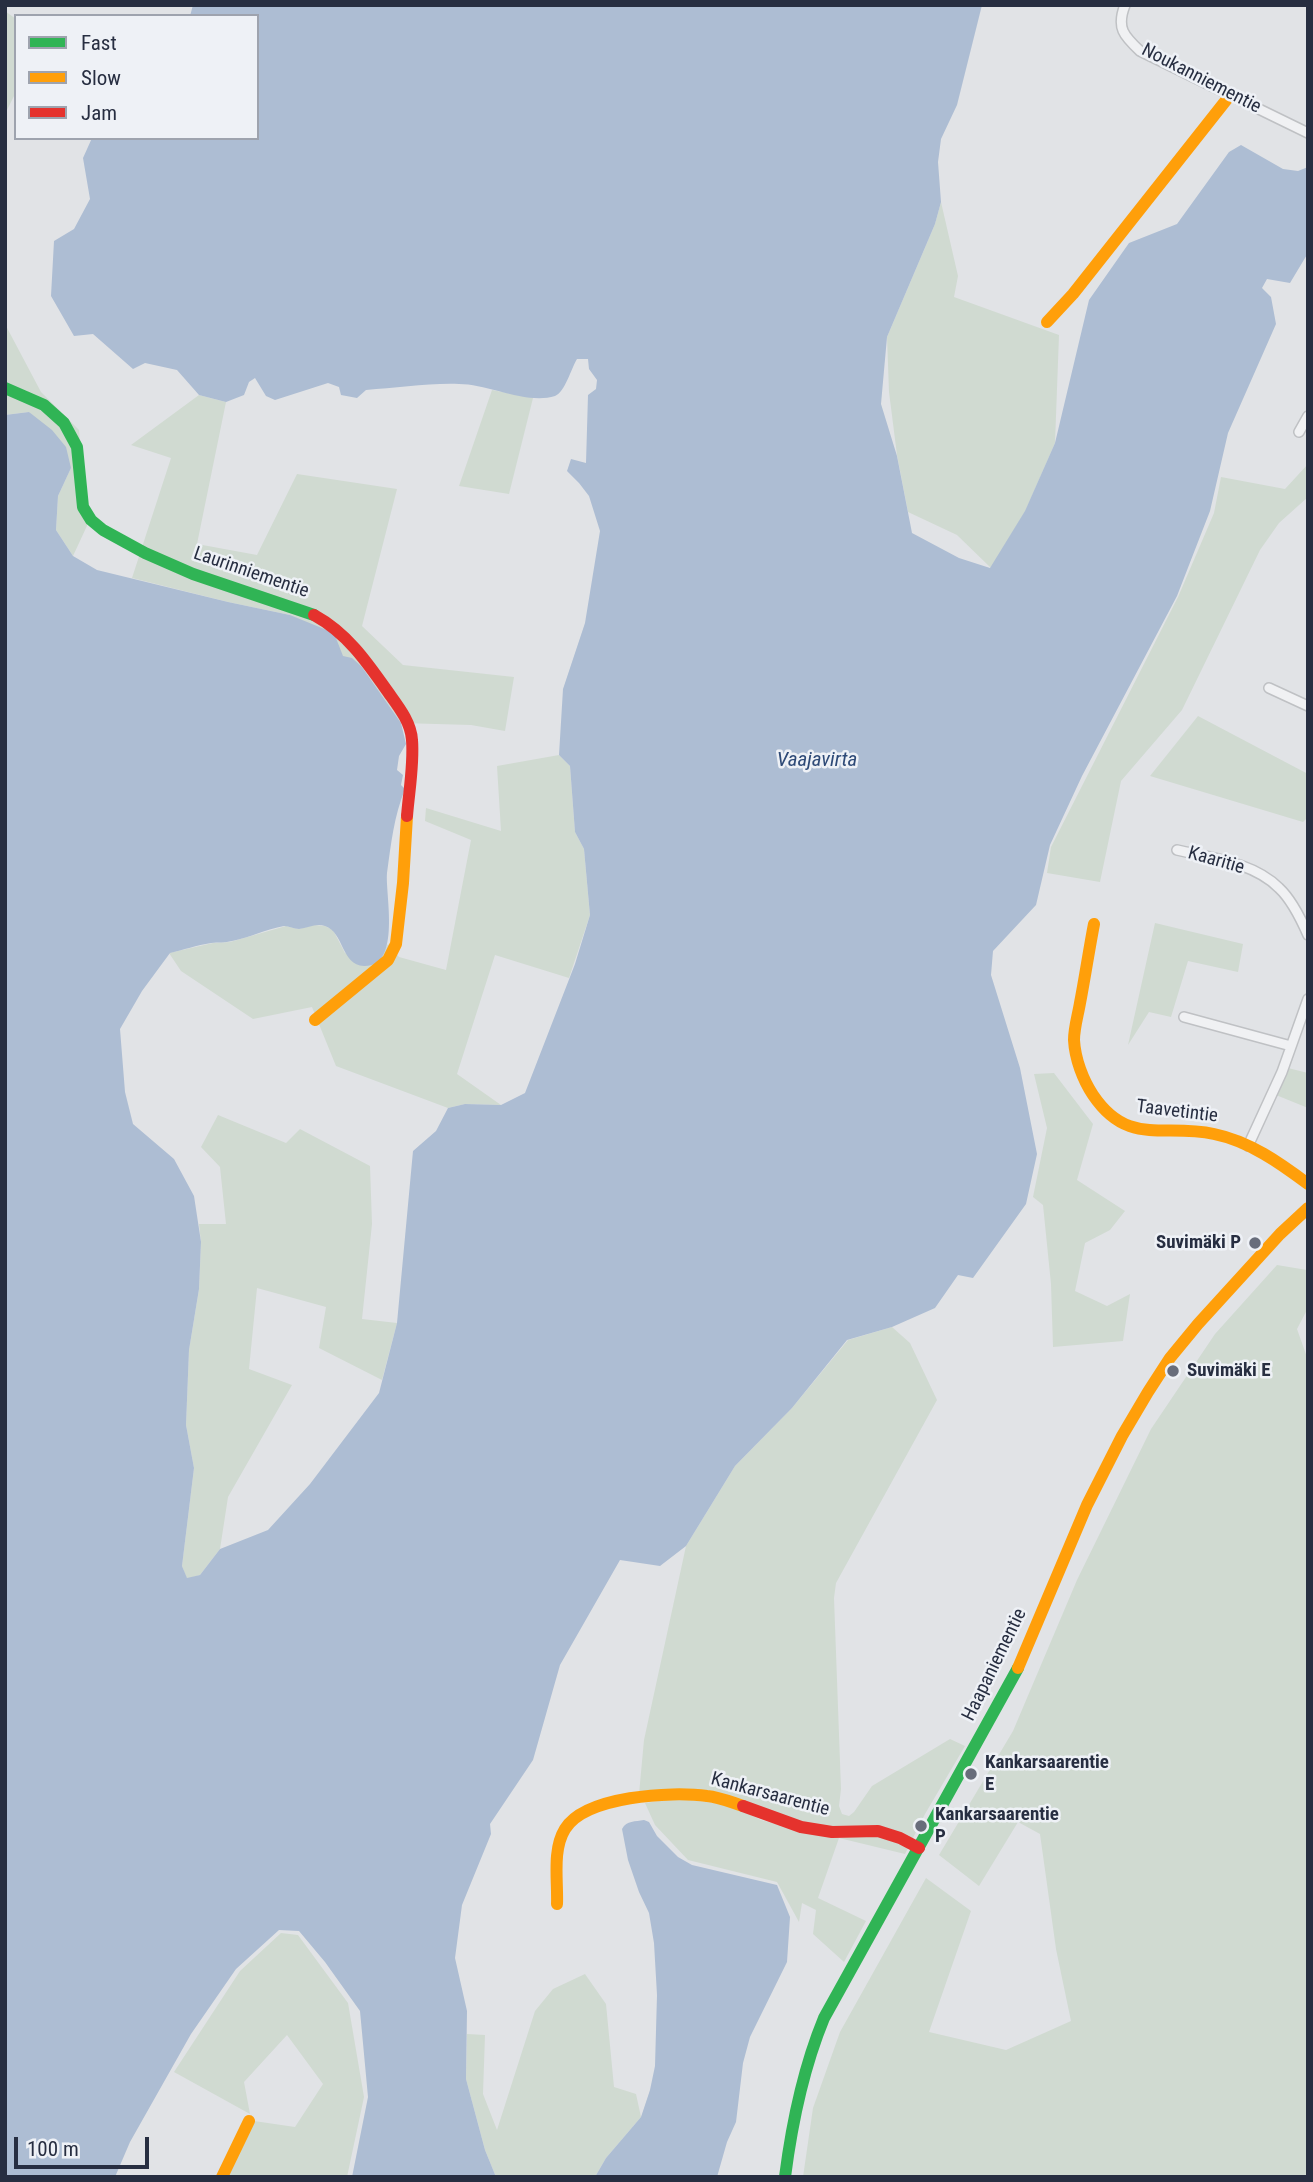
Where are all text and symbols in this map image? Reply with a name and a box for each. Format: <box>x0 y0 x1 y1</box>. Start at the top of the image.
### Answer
legend <box>14 14 259 140</box>
text: Fast <box>81 31 117 55</box>
street label: Noukanniementie <box>1137 39 1265 119</box>
text: Slow <box>81 66 121 90</box>
text: Jam <box>81 101 117 125</box>
street label: Laurinniementie <box>190 543 312 603</box>
water label: Vaajavirta <box>777 748 857 774</box>
street label: Kaaritie <box>1185 842 1247 880</box>
street label: Taavetintie <box>1135 1096 1219 1128</box>
place label: Suvimäki P <box>1156 1232 1241 1254</box>
marker: Suvimäki P <box>1247 1235 1263 1251</box>
place label: Suvimäki E <box>1187 1360 1271 1382</box>
marker: Suvimäki E <box>1165 1363 1181 1379</box>
street label: Haapaniementie <box>958 1605 1032 1725</box>
place label: Kankarsaarentie E <box>985 1752 1109 1796</box>
marker: Kankarsaarentie E <box>963 1766 979 1782</box>
street label: Kankarsaarentie <box>708 1768 832 1822</box>
place label: Kankarsaarentie P <box>935 1804 1059 1848</box>
marker: Kankarsaarentie P <box>913 1818 929 1834</box>
scale bar <box>18 2122 152 2166</box>
text: 100 m <box>27 2137 79 2161</box>

